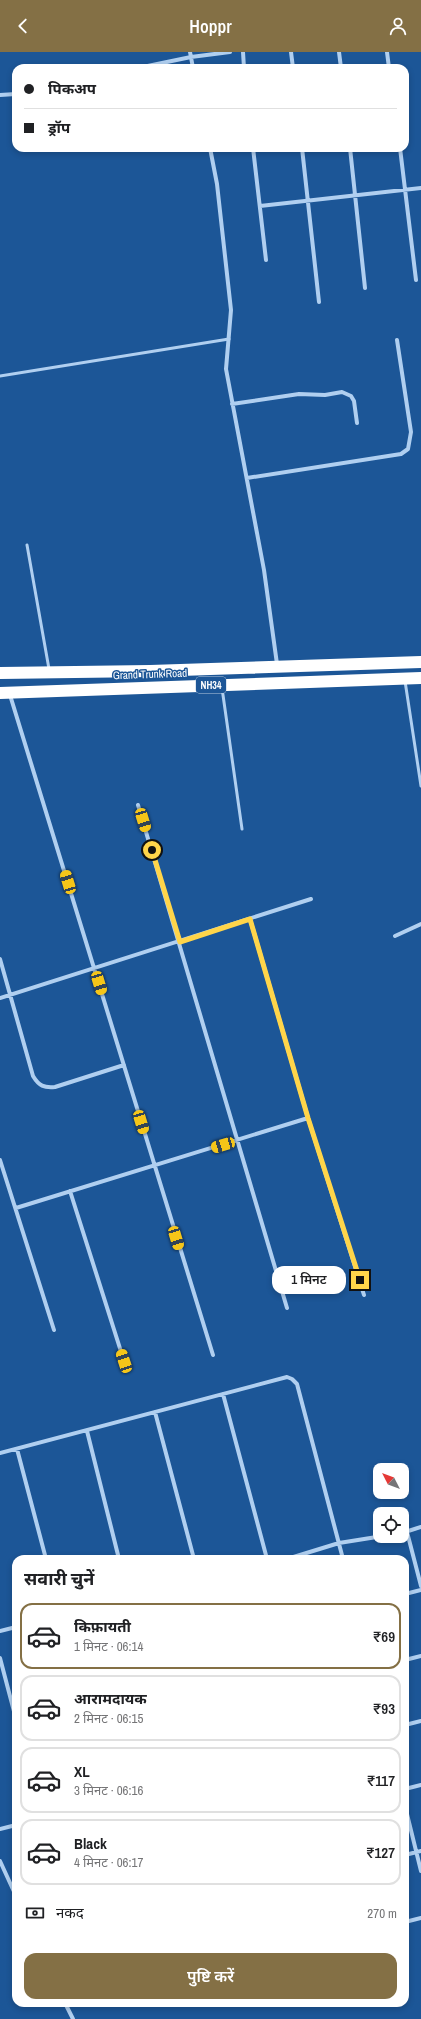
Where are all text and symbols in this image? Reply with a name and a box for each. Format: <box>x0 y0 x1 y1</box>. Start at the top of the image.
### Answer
text: Hoppr <box>189 14 232 39</box>
icon: back <box>12 15 34 37</box>
icon: person <box>387 15 409 37</box>
text: पिकअप <box>48 78 96 99</box>
text: ड्रॉप <box>48 117 70 138</box>
street label: Grand Trunk Road <box>113 666 187 682</box>
road number: NH34 <box>196 677 226 693</box>
car <box>134 807 152 833</box>
route start <box>143 841 161 859</box>
car <box>59 869 77 895</box>
car <box>90 970 108 996</box>
car <box>132 1109 150 1135</box>
car <box>210 1136 236 1154</box>
car <box>167 1225 185 1251</box>
callout: 1 मिनट <box>272 1266 346 1294</box>
text: 1 मिनट <box>291 1271 327 1288</box>
route end <box>351 1271 369 1289</box>
car <box>115 1348 133 1374</box>
north arrow <box>373 1463 409 1499</box>
map controls <box>373 1463 409 1543</box>
button: locate <box>373 1507 409 1543</box>
text: सवारी चुनें <box>24 1566 94 1591</box>
text: किफ़ायती <box>74 1616 131 1637</box>
icon: car <box>26 1618 62 1654</box>
text: ₹69 <box>373 1626 395 1647</box>
text: 1 मिनट · 06:14 <box>74 1638 143 1655</box>
text: आरामदायक <box>74 1688 147 1709</box>
icon: car <box>26 1690 62 1726</box>
text: ₹93 <box>373 1698 395 1719</box>
text: 2 मिनट · 06:15 <box>74 1710 143 1727</box>
text: XL <box>74 1761 90 1782</box>
icon: car <box>26 1762 62 1798</box>
text: ₹117 <box>367 1770 395 1791</box>
text: 3 मिनट · 06:16 <box>74 1782 143 1799</box>
text: Black <box>74 1833 107 1854</box>
icon: car <box>26 1834 62 1870</box>
text: ₹127 <box>366 1842 395 1863</box>
text: 4 मिनट · 06:17 <box>74 1854 143 1871</box>
icon: cash <box>24 1902 46 1924</box>
text: नकद <box>56 1902 84 1923</box>
text: 270 m <box>367 1905 397 1922</box>
button: पुष्टि करें <box>24 1953 397 1999</box>

